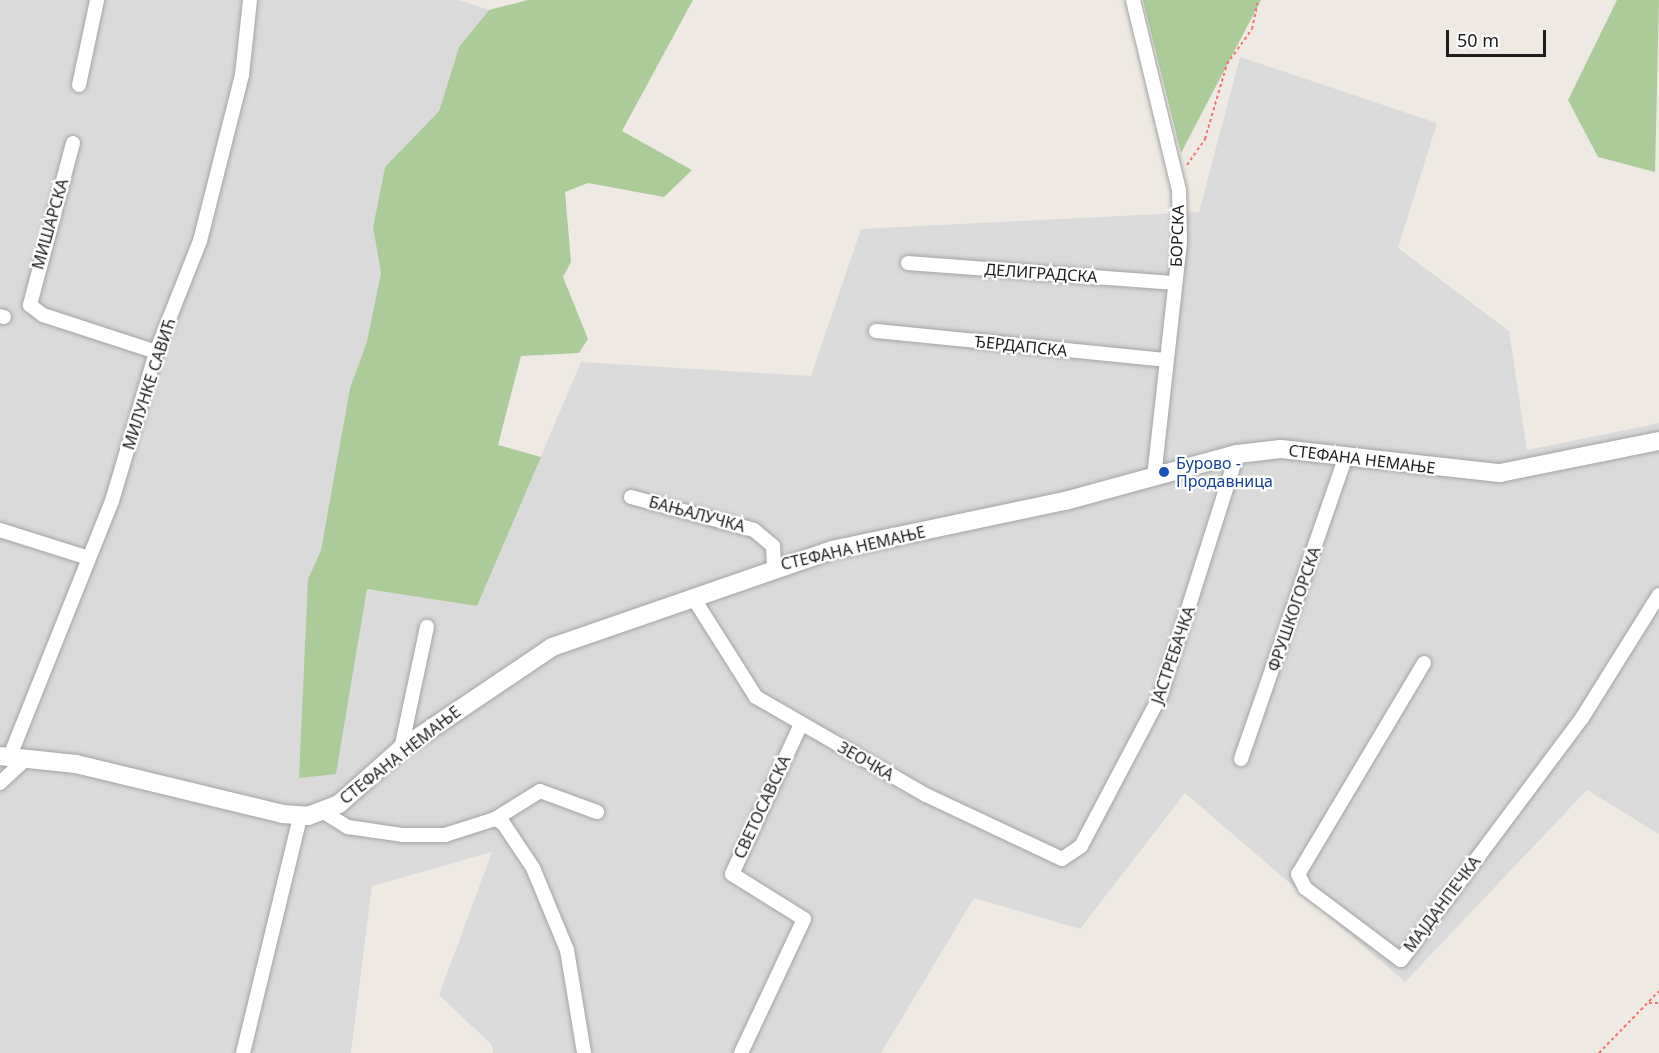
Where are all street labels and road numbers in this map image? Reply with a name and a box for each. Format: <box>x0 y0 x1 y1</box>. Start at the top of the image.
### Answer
street label: МИШАРСКА <box>28 176 72 272</box>
street label: БОРСКА <box>1166 205 1188 267</box>
street label: ДЕЛИГРАДСКА <box>984 259 1098 287</box>
street label: МИЛУНКЕ САВИЋ <box>119 316 179 452</box>
street label: ЂЕРДАПСКА <box>974 332 1068 360</box>
street label: СТЕФАНА НЕМАЊЕ <box>1287 440 1437 478</box>
street label: БАЊАЛУЧКА <box>647 492 747 536</box>
street label: СТЕФАНА НЕМАЊЕ <box>779 522 927 574</box>
street label: ФРУШКОГОРСКА <box>1264 544 1324 674</box>
street label: ЈАСТРЕБАЧКА <box>1147 604 1199 706</box>
street label: СТЕФАНА НЕМАЊЕ <box>336 702 464 808</box>
street label: ЗЕОЧКА <box>835 737 897 785</box>
street label: СВЕТОСАВСКА <box>730 752 794 862</box>
street label: МАЈДАНПЕЧКА <box>1400 852 1484 956</box>

